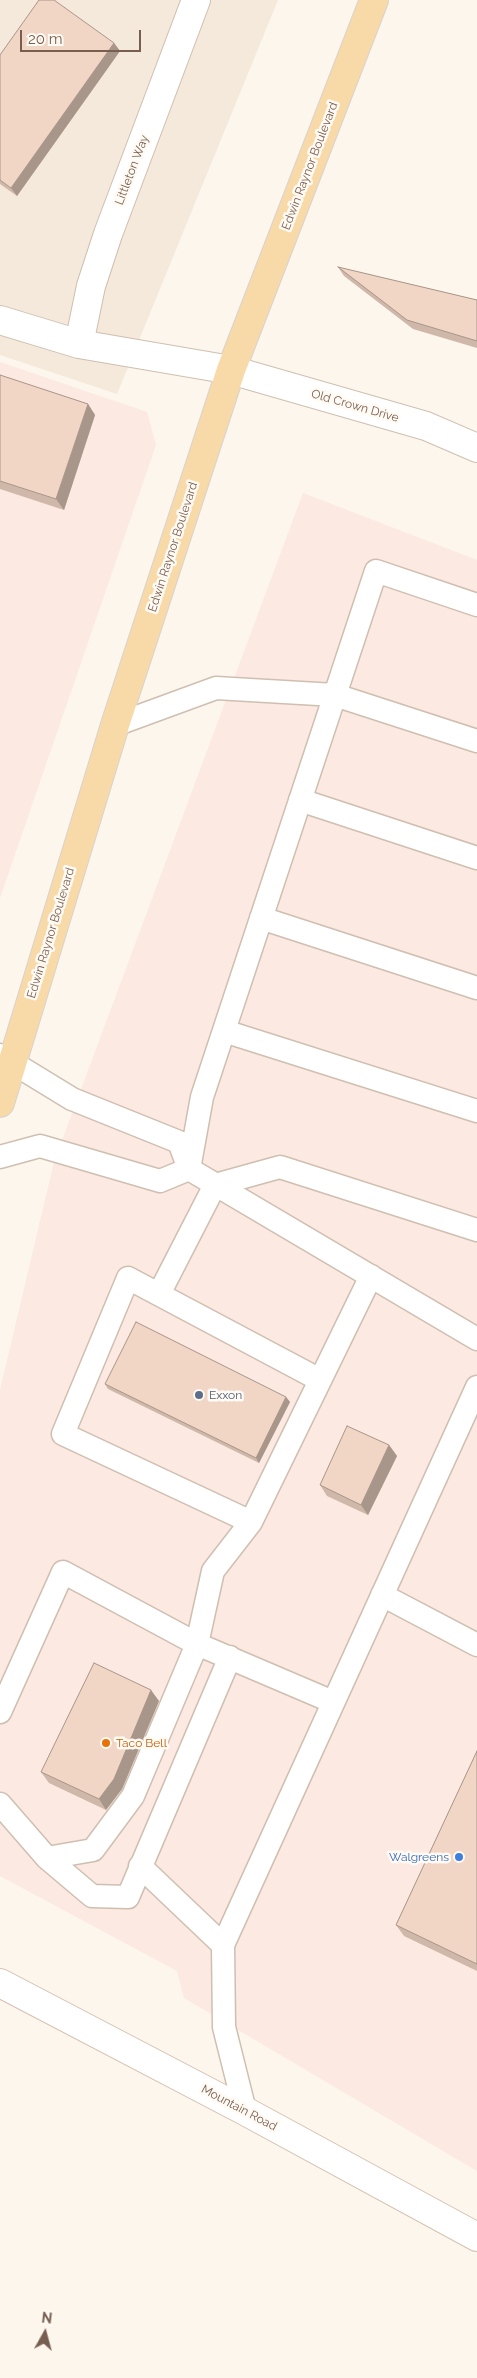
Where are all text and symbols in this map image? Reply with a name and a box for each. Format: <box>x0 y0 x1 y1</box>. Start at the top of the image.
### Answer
scale bar <box>22 20 144 52</box>
text: 20 m <box>28 30 63 48</box>
street label: Edwin Raynor Boulevard <box>279 100 341 232</box>
street label: Littleton Way <box>112 133 152 207</box>
street label: Old Crown Drive <box>310 387 400 425</box>
street label: Edwin Raynor Boulevard <box>145 480 201 614</box>
street label: Edwin Raynor Boulevard <box>24 866 78 1000</box>
place label: Exxon <box>209 1388 242 1402</box>
marker: Exxon <box>193 1389 205 1401</box>
place label: Taco Bell <box>116 1736 167 1750</box>
marker: Taco Bell <box>100 1737 112 1749</box>
place label: Walgreens <box>389 1850 449 1864</box>
marker: Walgreens <box>453 1851 465 1863</box>
street label: Mountain Road <box>199 2082 279 2134</box>
north arrow <box>20 2308 70 2358</box>
text: N <box>41 2310 53 2327</box>

